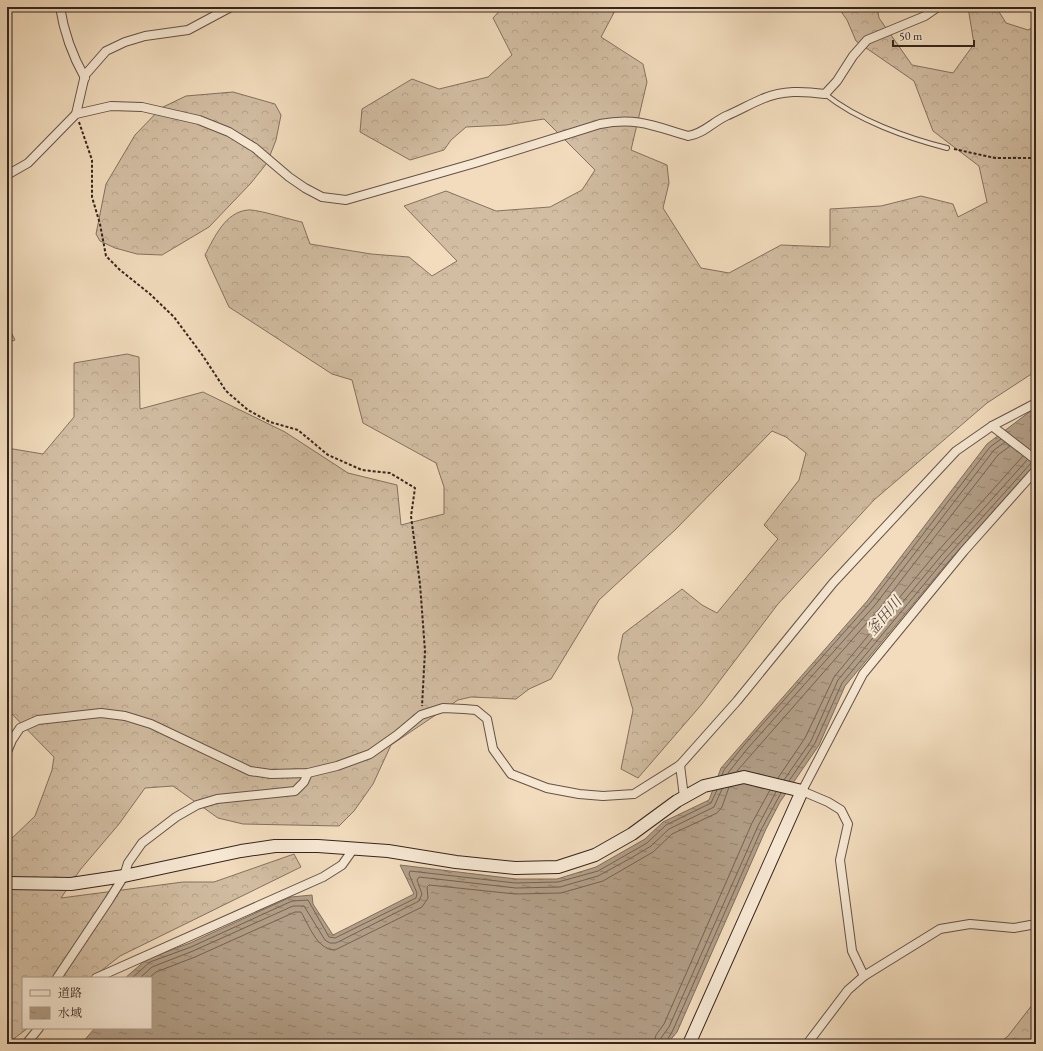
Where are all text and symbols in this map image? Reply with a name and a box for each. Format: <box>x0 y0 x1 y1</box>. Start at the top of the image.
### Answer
scale bar <box>893 22 974 48</box>
text: 50 m <box>899 28 923 44</box>
water label: 釜田川 <box>862 591 907 639</box>
legend <box>22 977 152 1029</box>
text: 道路 <box>58 985 82 1001</box>
text: 水域 <box>58 1005 82 1021</box>

